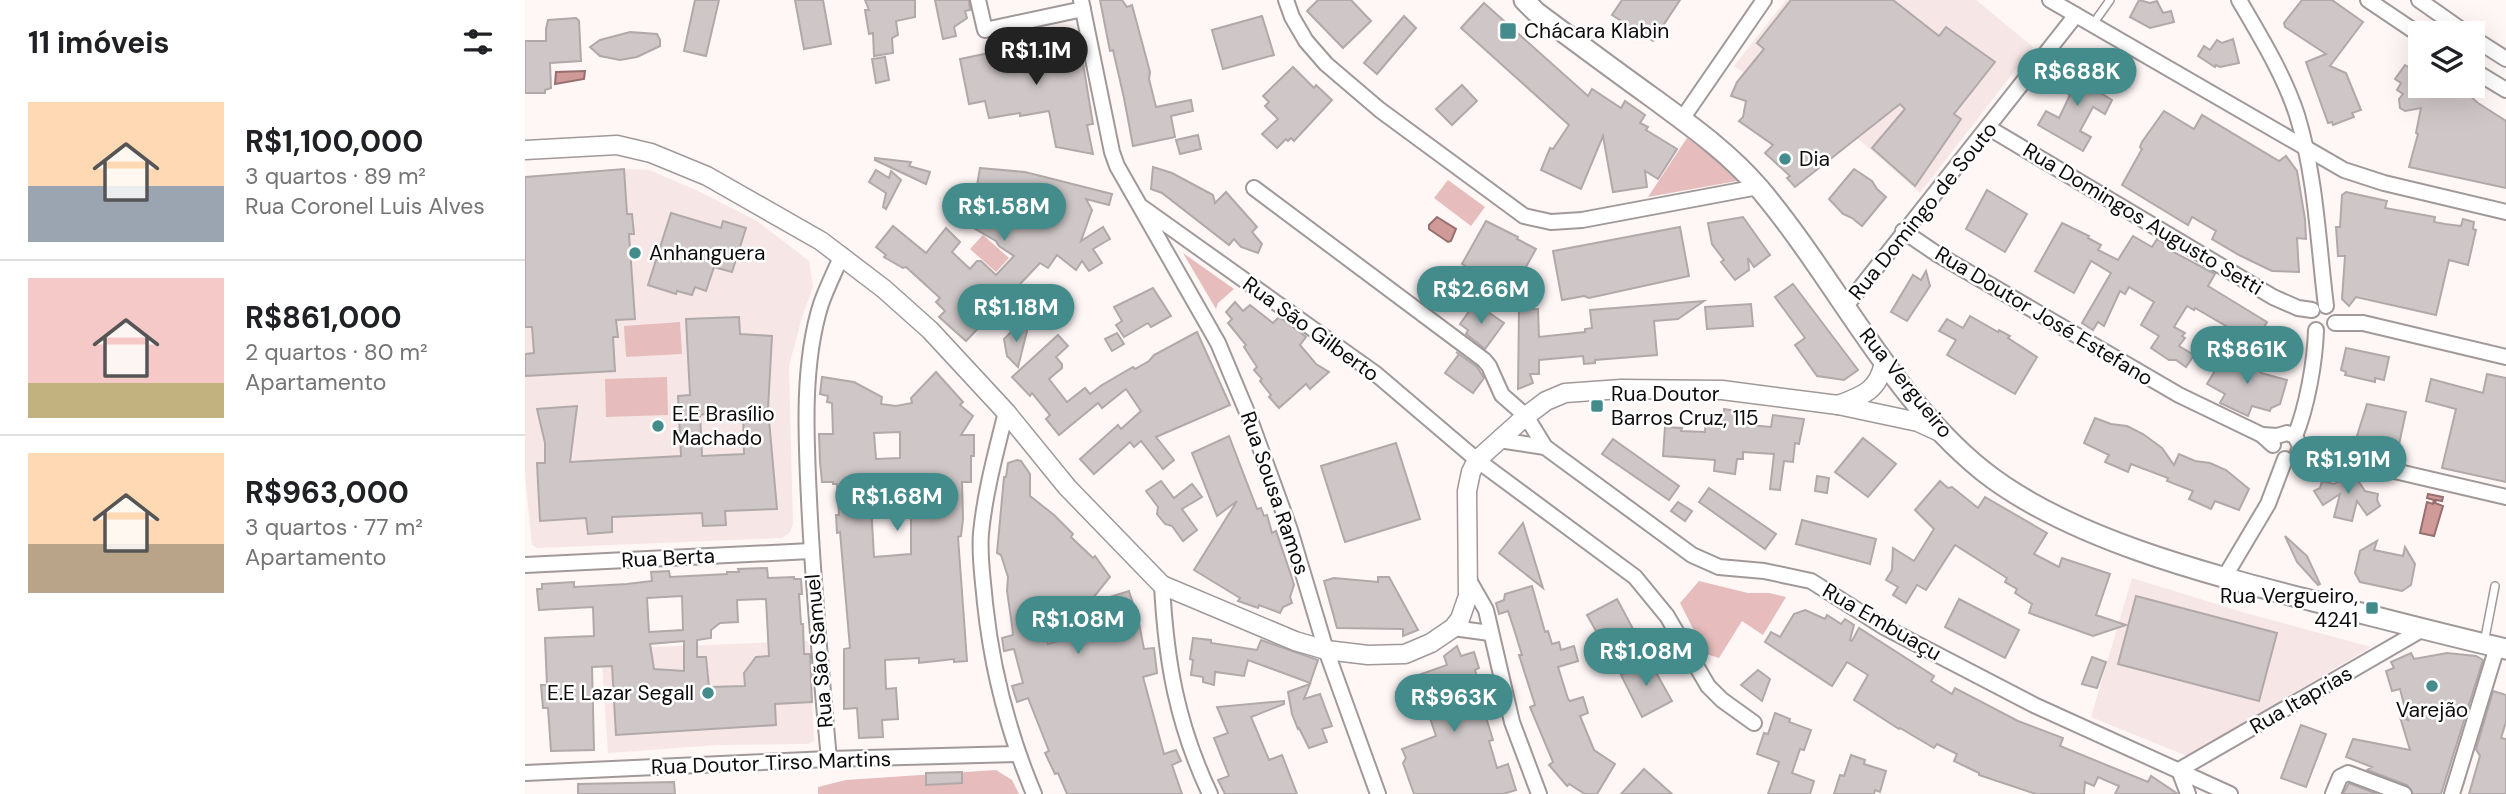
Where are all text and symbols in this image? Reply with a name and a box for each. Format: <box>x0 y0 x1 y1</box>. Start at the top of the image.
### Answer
place label: Chácara Klabin <box>1524 17 1669 45</box>
marker: Chácara Klabin <box>1498 21 1518 41</box>
map controls <box>2408 21 2485 98</box>
button: layers <box>2408 21 2485 98</box>
text: 11 imóveis <box>28 23 169 62</box>
icon: filters <box>459 23 497 61</box>
pin: R$1.1M <box>979 28 1093 87</box>
text: R$1.1M <box>1001 35 1071 65</box>
pin: R$688K <box>2020 48 2134 108</box>
text: R$688K <box>2033 56 2121 86</box>
street label: Rua Domingo de Souto <box>1842 116 2004 306</box>
text: R$1,100,000 <box>245 122 423 161</box>
icon: home <box>84 130 168 214</box>
street label: Rua Domingos Augusto Setti <box>2018 136 2268 302</box>
place label: Dia <box>1799 145 1830 173</box>
marker: Dia <box>1777 151 1793 167</box>
text: 3 quartos · 89 m² <box>245 161 426 191</box>
pin: R$1.58M <box>939 184 1069 243</box>
text: Rua Coronel Luis Alves <box>245 191 485 221</box>
text: R$1.58M <box>958 191 1050 221</box>
place label: Anhanguera <box>649 239 765 267</box>
street label: Rua Doutor José Estefano <box>1930 240 2158 392</box>
marker: Anhanguera <box>627 245 643 261</box>
pin: R$2.66M <box>1416 266 1546 326</box>
street label: Rua São Gilberto <box>1237 270 1385 388</box>
text: R$2.66M <box>1433 274 1529 304</box>
pin: R$1.18M <box>951 284 1081 344</box>
text: R$1.18M <box>973 292 1059 322</box>
text: R$861,000 <box>245 298 402 337</box>
icon: home <box>84 306 168 390</box>
street label: Rua Vergueiro <box>1853 322 1959 444</box>
pin: R$861K <box>2190 326 2304 386</box>
text: R$861K <box>2207 334 2287 364</box>
text: 2 quartos · 80 m² <box>245 337 428 367</box>
text: Apartamento <box>245 367 386 397</box>
place label: Rua Doutor Barros Cruz, 115 <box>1611 380 1759 432</box>
marker: Rua Doutor Barros Cruz, 115 <box>1589 398 1605 414</box>
place label: E.E Brasílio Machado <box>672 400 775 452</box>
street label: Rua Sousa Ramos <box>1234 408 1316 578</box>
marker: E.E Brasílio Machado <box>650 418 666 434</box>
pin: R$1.91M <box>2283 436 2413 496</box>
text: R$1.91M <box>2305 444 2391 474</box>
text: R$963,000 <box>245 473 409 512</box>
pin: R$1.68M <box>832 474 962 533</box>
icon: home <box>84 481 168 565</box>
text: R$1.68M <box>851 481 943 511</box>
text: 3 quartos · 77 m² <box>245 512 423 542</box>
text: Apartamento <box>245 542 386 572</box>
street label: Rua Berta <box>621 542 715 574</box>
street label: Rua São Samuel <box>798 573 840 729</box>
street label: Rua Embuaçu <box>1818 577 1946 667</box>
place label: Rua Vergueiro, 4241 <box>2220 582 2358 634</box>
pin: R$1.08M <box>1013 596 1143 656</box>
marker: Rua Vergueiro, 4241 <box>2364 600 2380 616</box>
text: R$1.08M <box>1032 604 1124 634</box>
pin: R$1.08M <box>1581 628 1711 688</box>
text: R$1.08M <box>1600 636 1692 666</box>
street label: Rua Itaprias <box>2245 659 2357 741</box>
pin: R$963K <box>1397 674 1511 734</box>
marker: Varejão <box>2424 678 2440 694</box>
place label: E.E Lazar Segall <box>547 679 694 707</box>
text: R$963K <box>1411 682 1497 712</box>
marker: E.E Lazar Segall <box>700 685 716 701</box>
place label: Varejão <box>2396 696 2468 724</box>
street label: Rua Doutor Tirso Martins <box>651 745 891 781</box>

